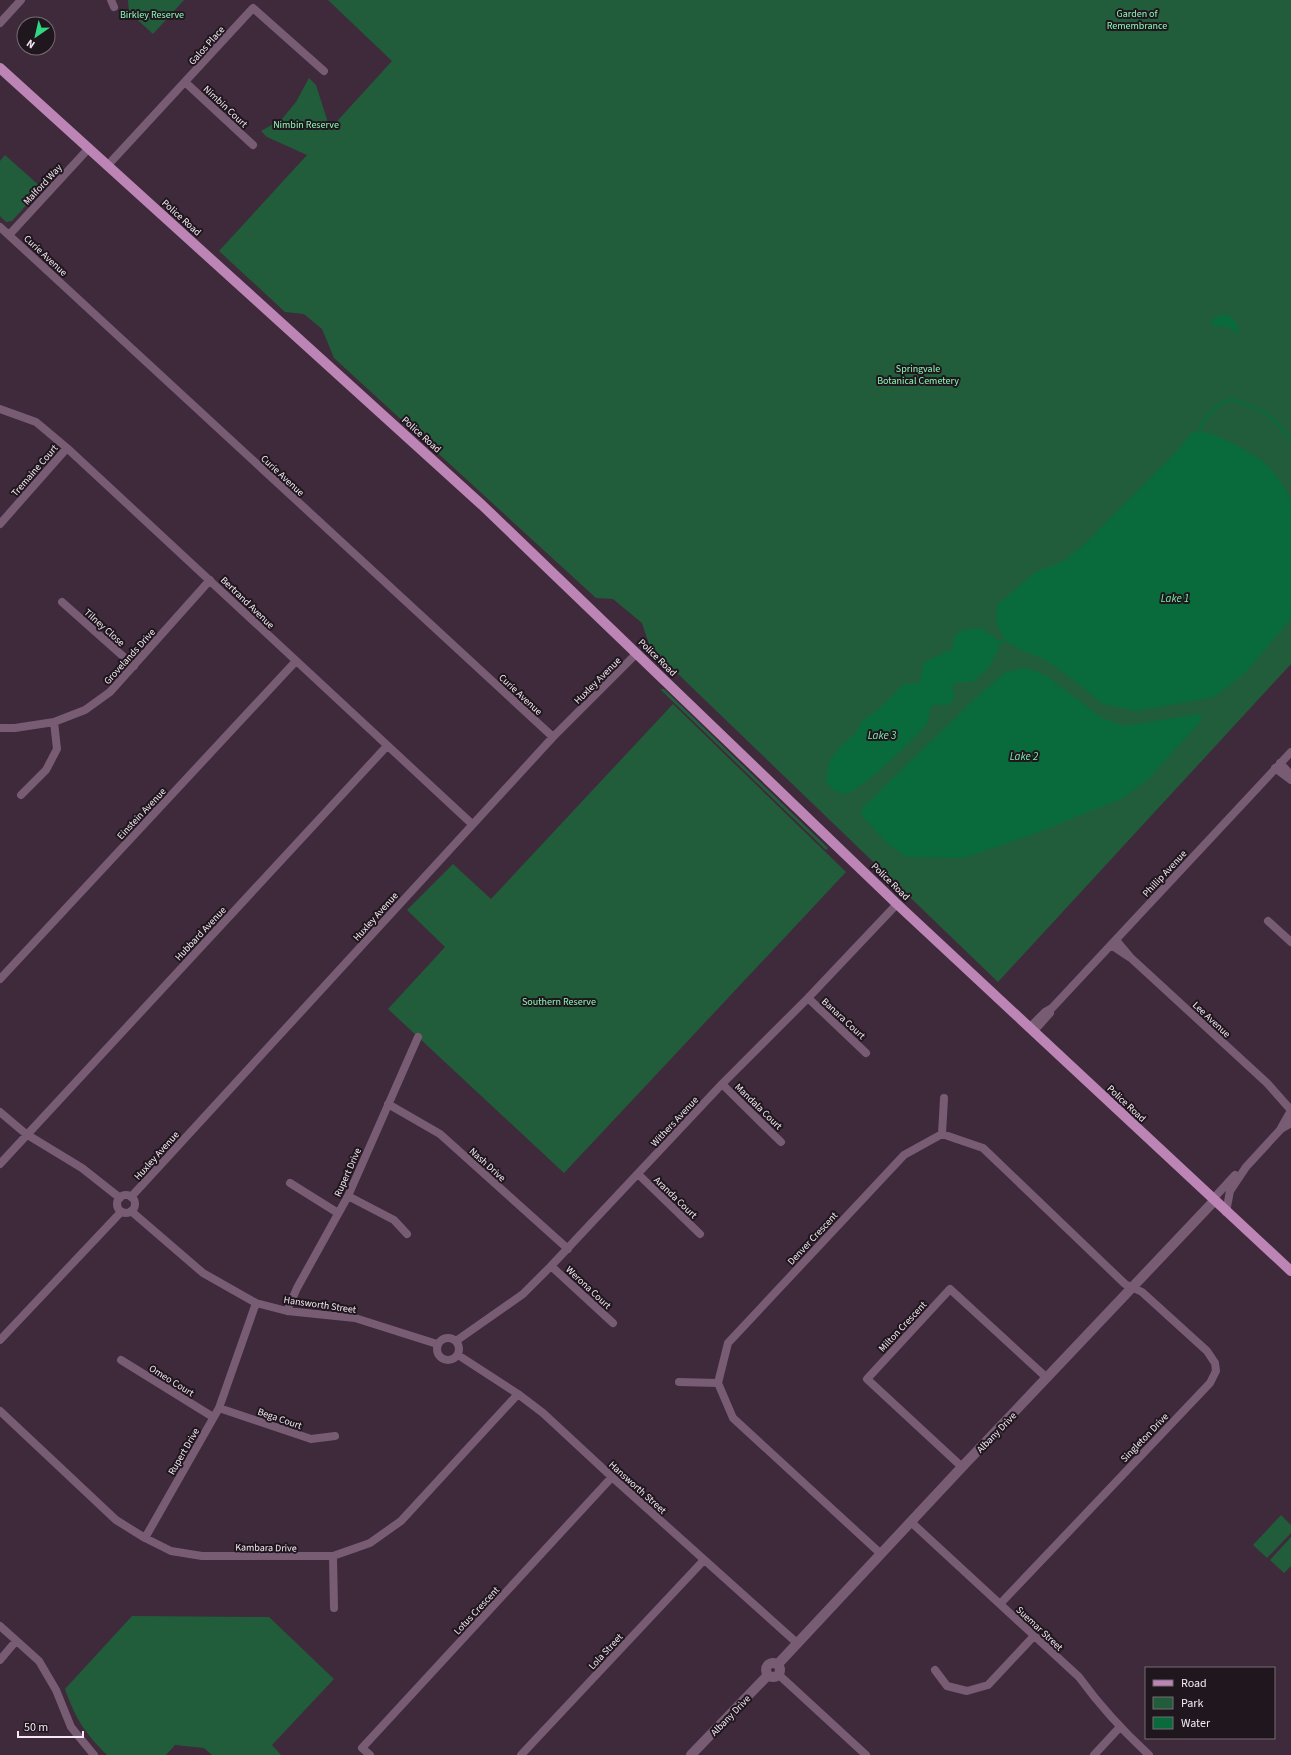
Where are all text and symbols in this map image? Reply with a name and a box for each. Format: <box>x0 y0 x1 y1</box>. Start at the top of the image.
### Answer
park label: Garden of Remembrance <box>1107 7 1167 33</box>
park label: Birkley Reserve <box>120 8 184 22</box>
north arrow <box>16 16 56 56</box>
street label: Galos Place <box>186 23 228 68</box>
text: N <box>23 36 38 52</box>
street label: Nimbin Court <box>200 82 251 131</box>
park label: Nimbin Reserve <box>273 118 339 132</box>
street label: Malford Way <box>20 161 66 208</box>
street label: Police Road <box>159 196 204 239</box>
street label: Curie Avenue <box>21 232 70 280</box>
park label: Springvale Botanical Cemetery <box>877 362 959 388</box>
street label: Police Road <box>399 413 444 456</box>
street label: Tremaine Court <box>8 441 62 500</box>
street label: Curie Avenue <box>258 452 307 500</box>
street label: Bertrand Avenue <box>217 573 277 632</box>
water label: Lake 1 <box>1161 591 1189 606</box>
street label: Tilney Close <box>81 606 128 650</box>
street label: Grovelands Drive <box>101 626 159 688</box>
street label: Police Road <box>635 636 680 680</box>
street label: Huxley Avenue <box>571 654 624 707</box>
street label: Curie Avenue <box>496 671 545 719</box>
water label: Lake 3 <box>868 728 897 743</box>
water label: Lake 2 <box>1010 749 1038 764</box>
street label: Einstein Avenue <box>114 785 169 843</box>
street label: Phillip Avenue <box>1139 847 1190 900</box>
street label: Police Road <box>868 860 913 904</box>
street label: Huxley Avenue <box>350 889 402 944</box>
street label: Hubbard Avenue <box>172 903 230 964</box>
park label: Southern Reserve <box>522 995 596 1009</box>
street label: Banara Court <box>818 995 869 1043</box>
street label: Lee Avenue <box>1189 998 1233 1041</box>
street label: Mandala Court <box>731 1080 786 1134</box>
street label: Police Road <box>1104 1082 1149 1125</box>
street label: Withers Avenue <box>648 1093 702 1150</box>
street label: Huxley Avenue <box>131 1128 183 1183</box>
street label: Nash Drive <box>466 1145 509 1185</box>
street label: Rupert Drive <box>331 1146 365 1199</box>
street label: Aranda Court <box>651 1174 700 1222</box>
street label: Denver Crescent <box>784 1209 841 1268</box>
street label: Werona Court <box>563 1263 615 1313</box>
street label: Hansworth Street <box>283 1293 358 1317</box>
street label: Milton Crescent <box>876 1298 930 1355</box>
street label: Omeo Court <box>146 1361 197 1401</box>
street label: Bega Court <box>256 1405 304 1433</box>
street label: Albany Drive <box>974 1409 1020 1456</box>
street label: Singleton Drive <box>1118 1410 1172 1465</box>
street label: Rupert Drive <box>165 1425 203 1478</box>
street label: Hansworth Street <box>605 1458 670 1518</box>
street label: Kambara Drive <box>235 1540 297 1556</box>
street label: Lotus Crescent <box>451 1583 503 1638</box>
street label: Suemar Street <box>1013 1603 1066 1655</box>
street label: Lola Street <box>585 1630 627 1673</box>
legend <box>1145 1667 1275 1739</box>
text: Road <box>1181 1675 1207 1692</box>
street label: Albany Drive <box>708 1692 754 1739</box>
text: Park <box>1181 1695 1203 1712</box>
scale bar <box>18 1713 83 1739</box>
text: Water <box>1181 1715 1211 1732</box>
text: 50 m <box>24 1719 48 1736</box>

